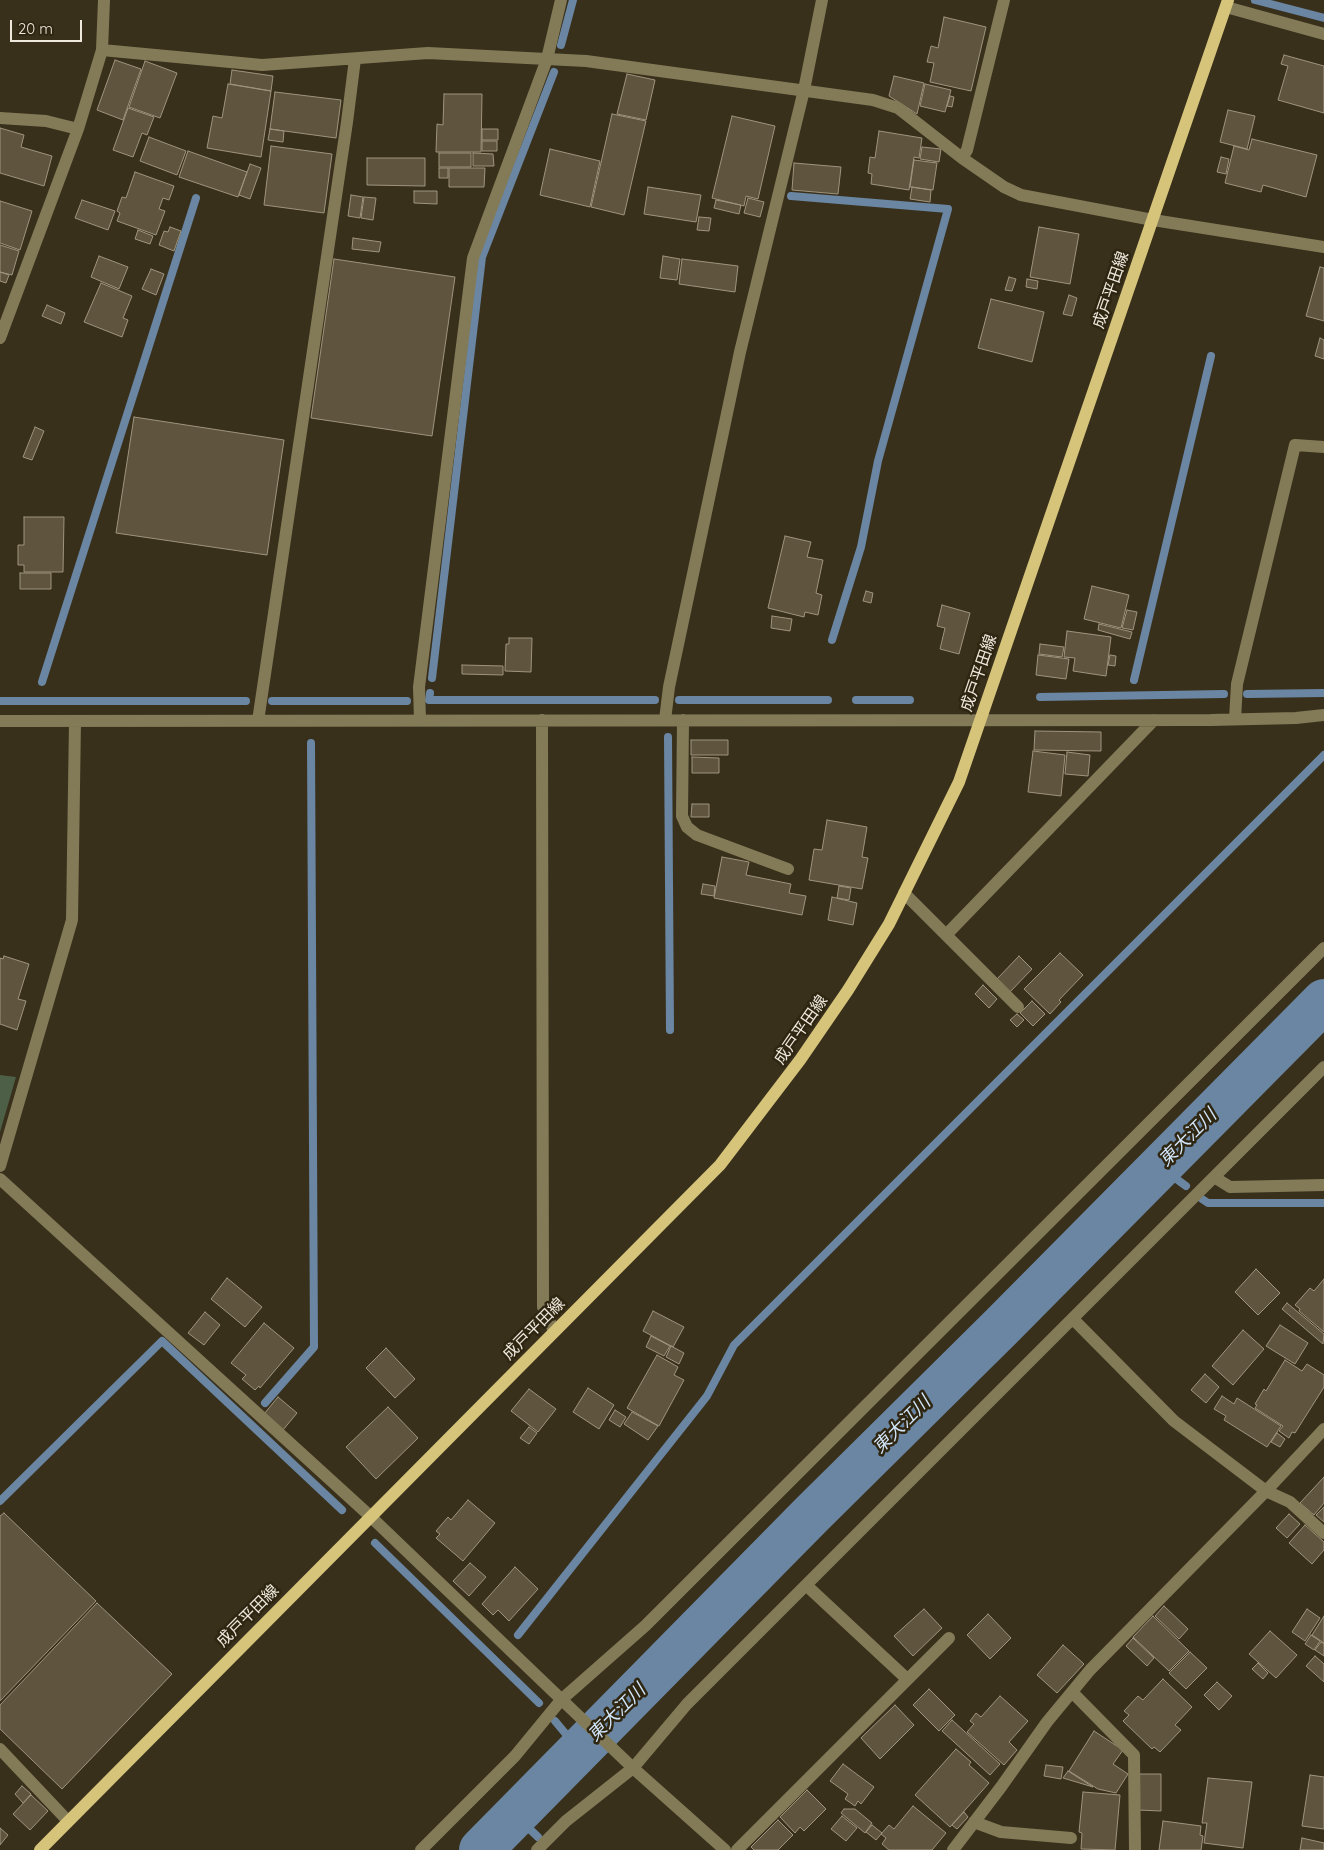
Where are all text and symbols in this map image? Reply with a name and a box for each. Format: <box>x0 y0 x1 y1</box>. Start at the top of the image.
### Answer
scale bar <box>12 10 85 42</box>
text: 20 m <box>18 19 53 38</box>
street label: 成戸平田線 <box>1089 249 1133 331</box>
street label: 成戸平田線 <box>957 632 1001 714</box>
street label: 成戸平田線 <box>770 992 832 1068</box>
water label: 東大江川 <box>1155 1105 1221 1171</box>
street label: 成戸平田線 <box>499 1294 569 1364</box>
water label: 東大江川 <box>869 1392 935 1458</box>
street label: 成戸平田線 <box>213 1581 283 1651</box>
water label: 東大江川 <box>584 1680 650 1746</box>

